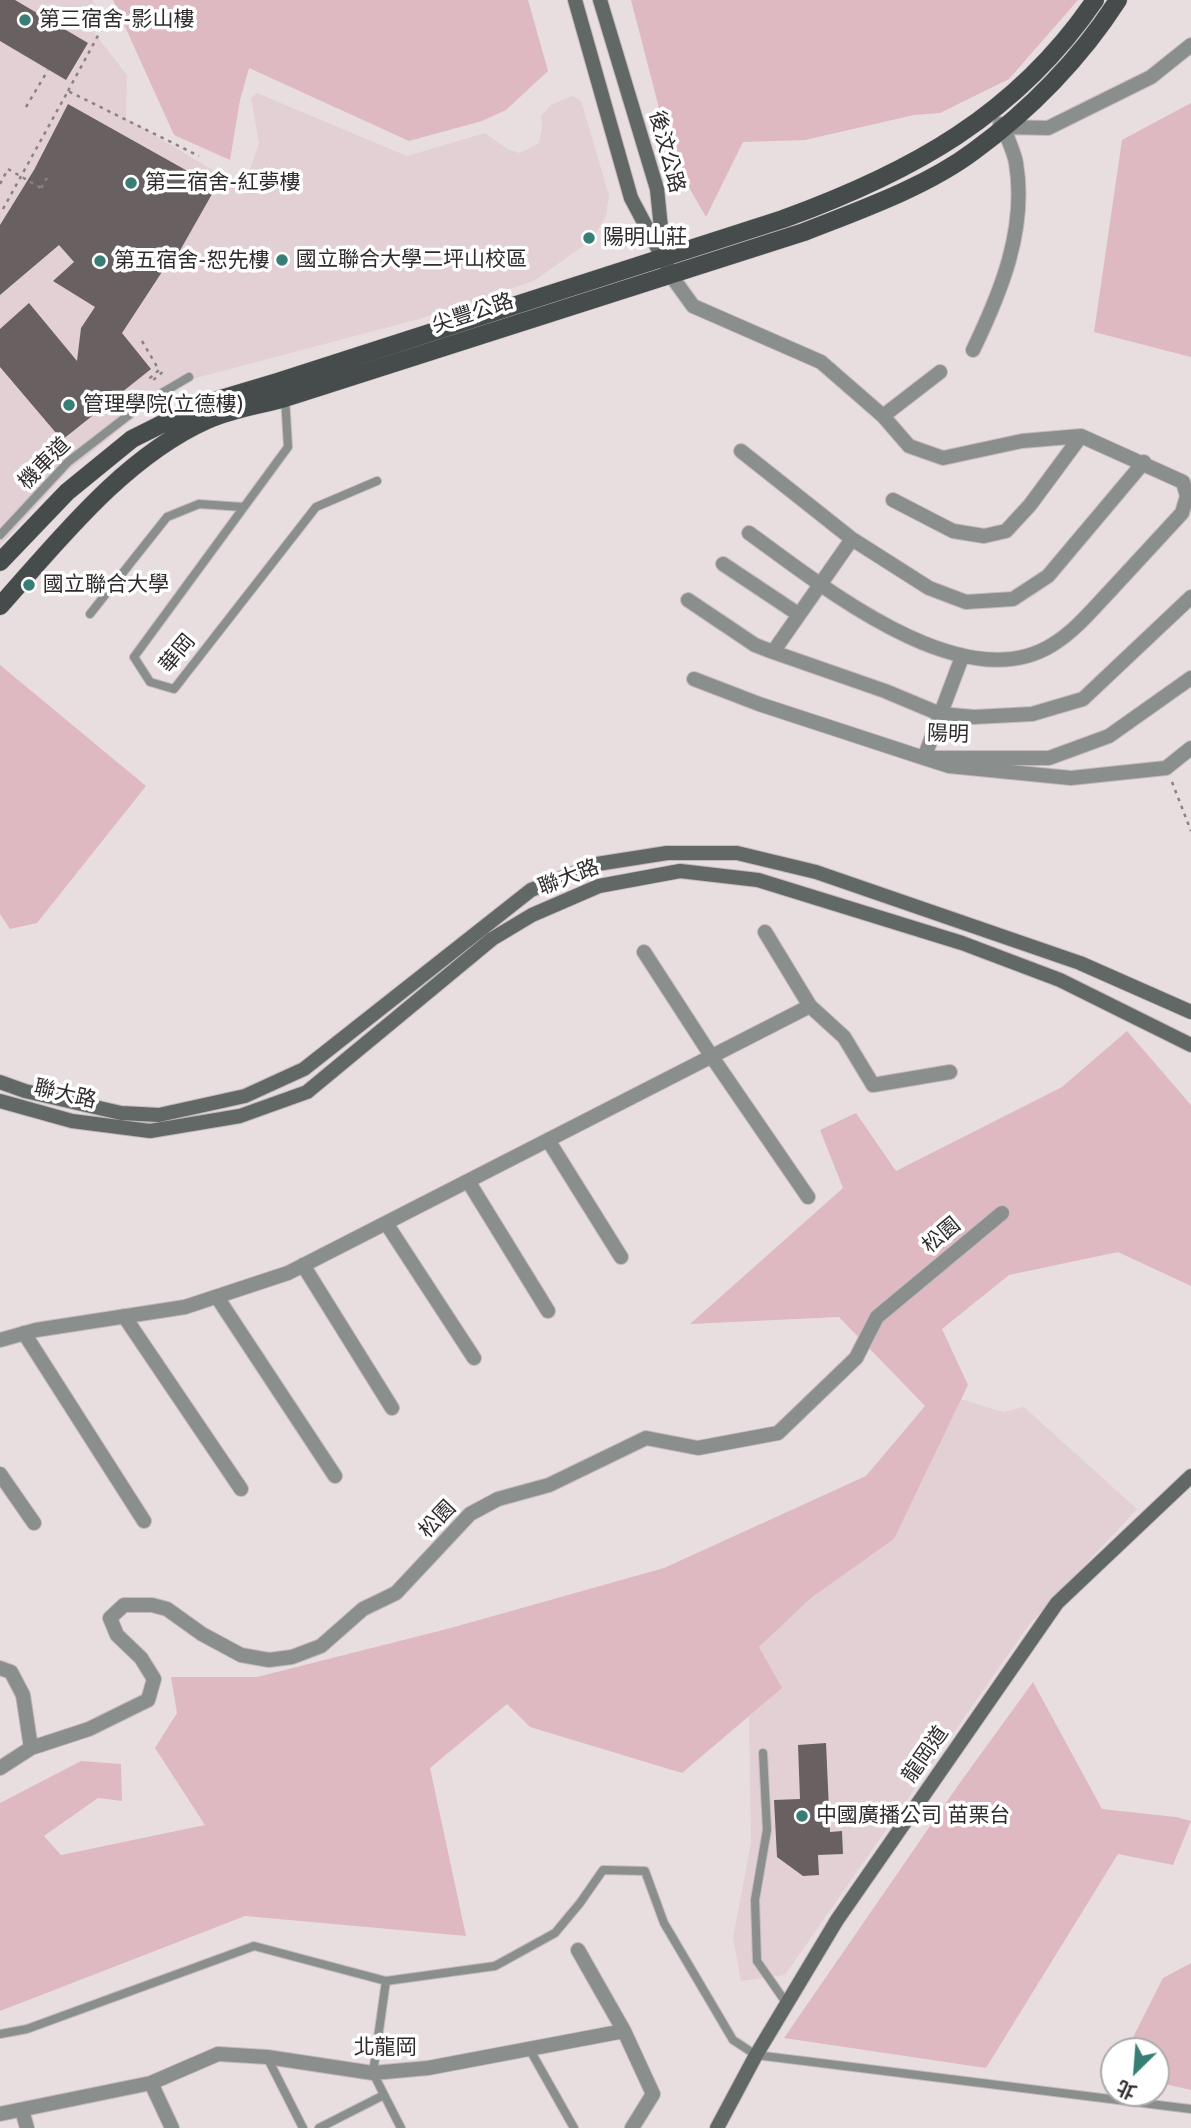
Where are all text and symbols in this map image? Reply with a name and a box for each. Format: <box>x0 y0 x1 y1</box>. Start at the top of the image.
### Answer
place label: 第三宿舍-影山樓 <box>39 7 195 33</box>
marker: 第三宿舍-影山樓 <box>17 12 33 28</box>
street label: 後汶公路 <box>643 108 689 196</box>
place label: 第二宿舍-紅夢樓 <box>145 170 301 196</box>
marker: 第二宿舍-紅夢樓 <box>123 175 139 191</box>
place label: 陽明山莊 <box>603 225 687 251</box>
marker: 陽明山莊 <box>581 230 597 246</box>
place label: 國立聯合大學二坪山校區 <box>296 247 527 273</box>
place label: 第五宿舍-恕先樓 <box>114 248 270 274</box>
marker: 國立聯合大學二坪山校區 <box>274 252 290 268</box>
marker: 第五宿舍-恕先樓 <box>92 253 108 269</box>
street label: 尖豐公路 <box>429 289 517 339</box>
place label: 管理學院(立德樓) <box>83 392 243 418</box>
marker: 管理學院(立德樓) <box>61 397 77 413</box>
street label: 機車道 <box>14 433 76 495</box>
place label: 國立聯合大學 <box>43 572 169 598</box>
marker: 國立聯合大學 <box>21 577 37 593</box>
street label: 華岡 <box>155 630 201 678</box>
street label: 陽明 <box>927 722 969 748</box>
street label: 聯大路 <box>535 855 603 901</box>
street label: 聯大路 <box>31 1076 99 1114</box>
street label: 松園 <box>918 1213 966 1259</box>
street label: 松園 <box>414 1496 462 1544</box>
street label: 龍岡道 <box>898 1722 954 1788</box>
place label: 中國廣播公司 苗栗台 <box>816 1803 1010 1829</box>
marker: 中國廣播公司 苗栗台 <box>794 1808 810 1824</box>
street label: 北龍岡 <box>354 2035 416 2061</box>
north arrow <box>1100 2037 1170 2107</box>
text: 北 <box>1114 2075 1140 2103</box>

